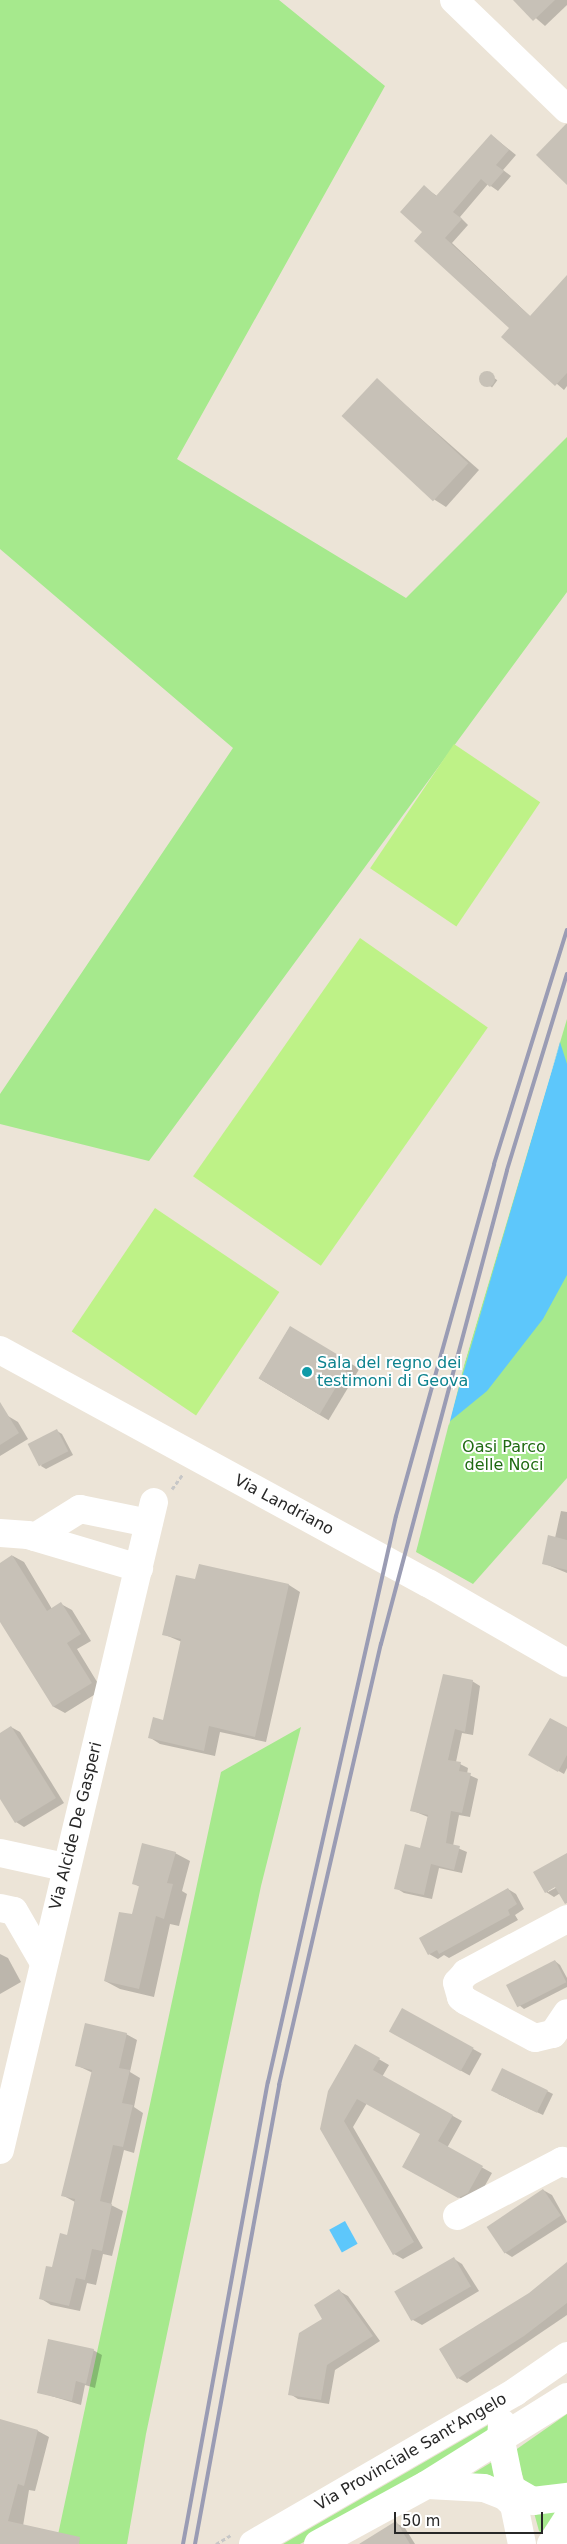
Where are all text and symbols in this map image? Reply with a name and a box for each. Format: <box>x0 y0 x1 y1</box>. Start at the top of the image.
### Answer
place label: Sala del regno dei testimoni di Geova <box>317 1353 468 1391</box>
marker: Sala del regno dei testimoni di Geova <box>301 1366 313 1378</box>
park label: Oasi Parco delle Noci <box>462 1437 546 1475</box>
street label: Via Landriano <box>231 1471 337 1539</box>
street label: Via Alcide De Gasperi <box>46 1740 106 1912</box>
street label: Via Provinciale Sant'Angelo <box>312 2389 510 2515</box>
scale bar <box>397 2502 546 2534</box>
text: 50 m <box>402 2512 440 2530</box>

